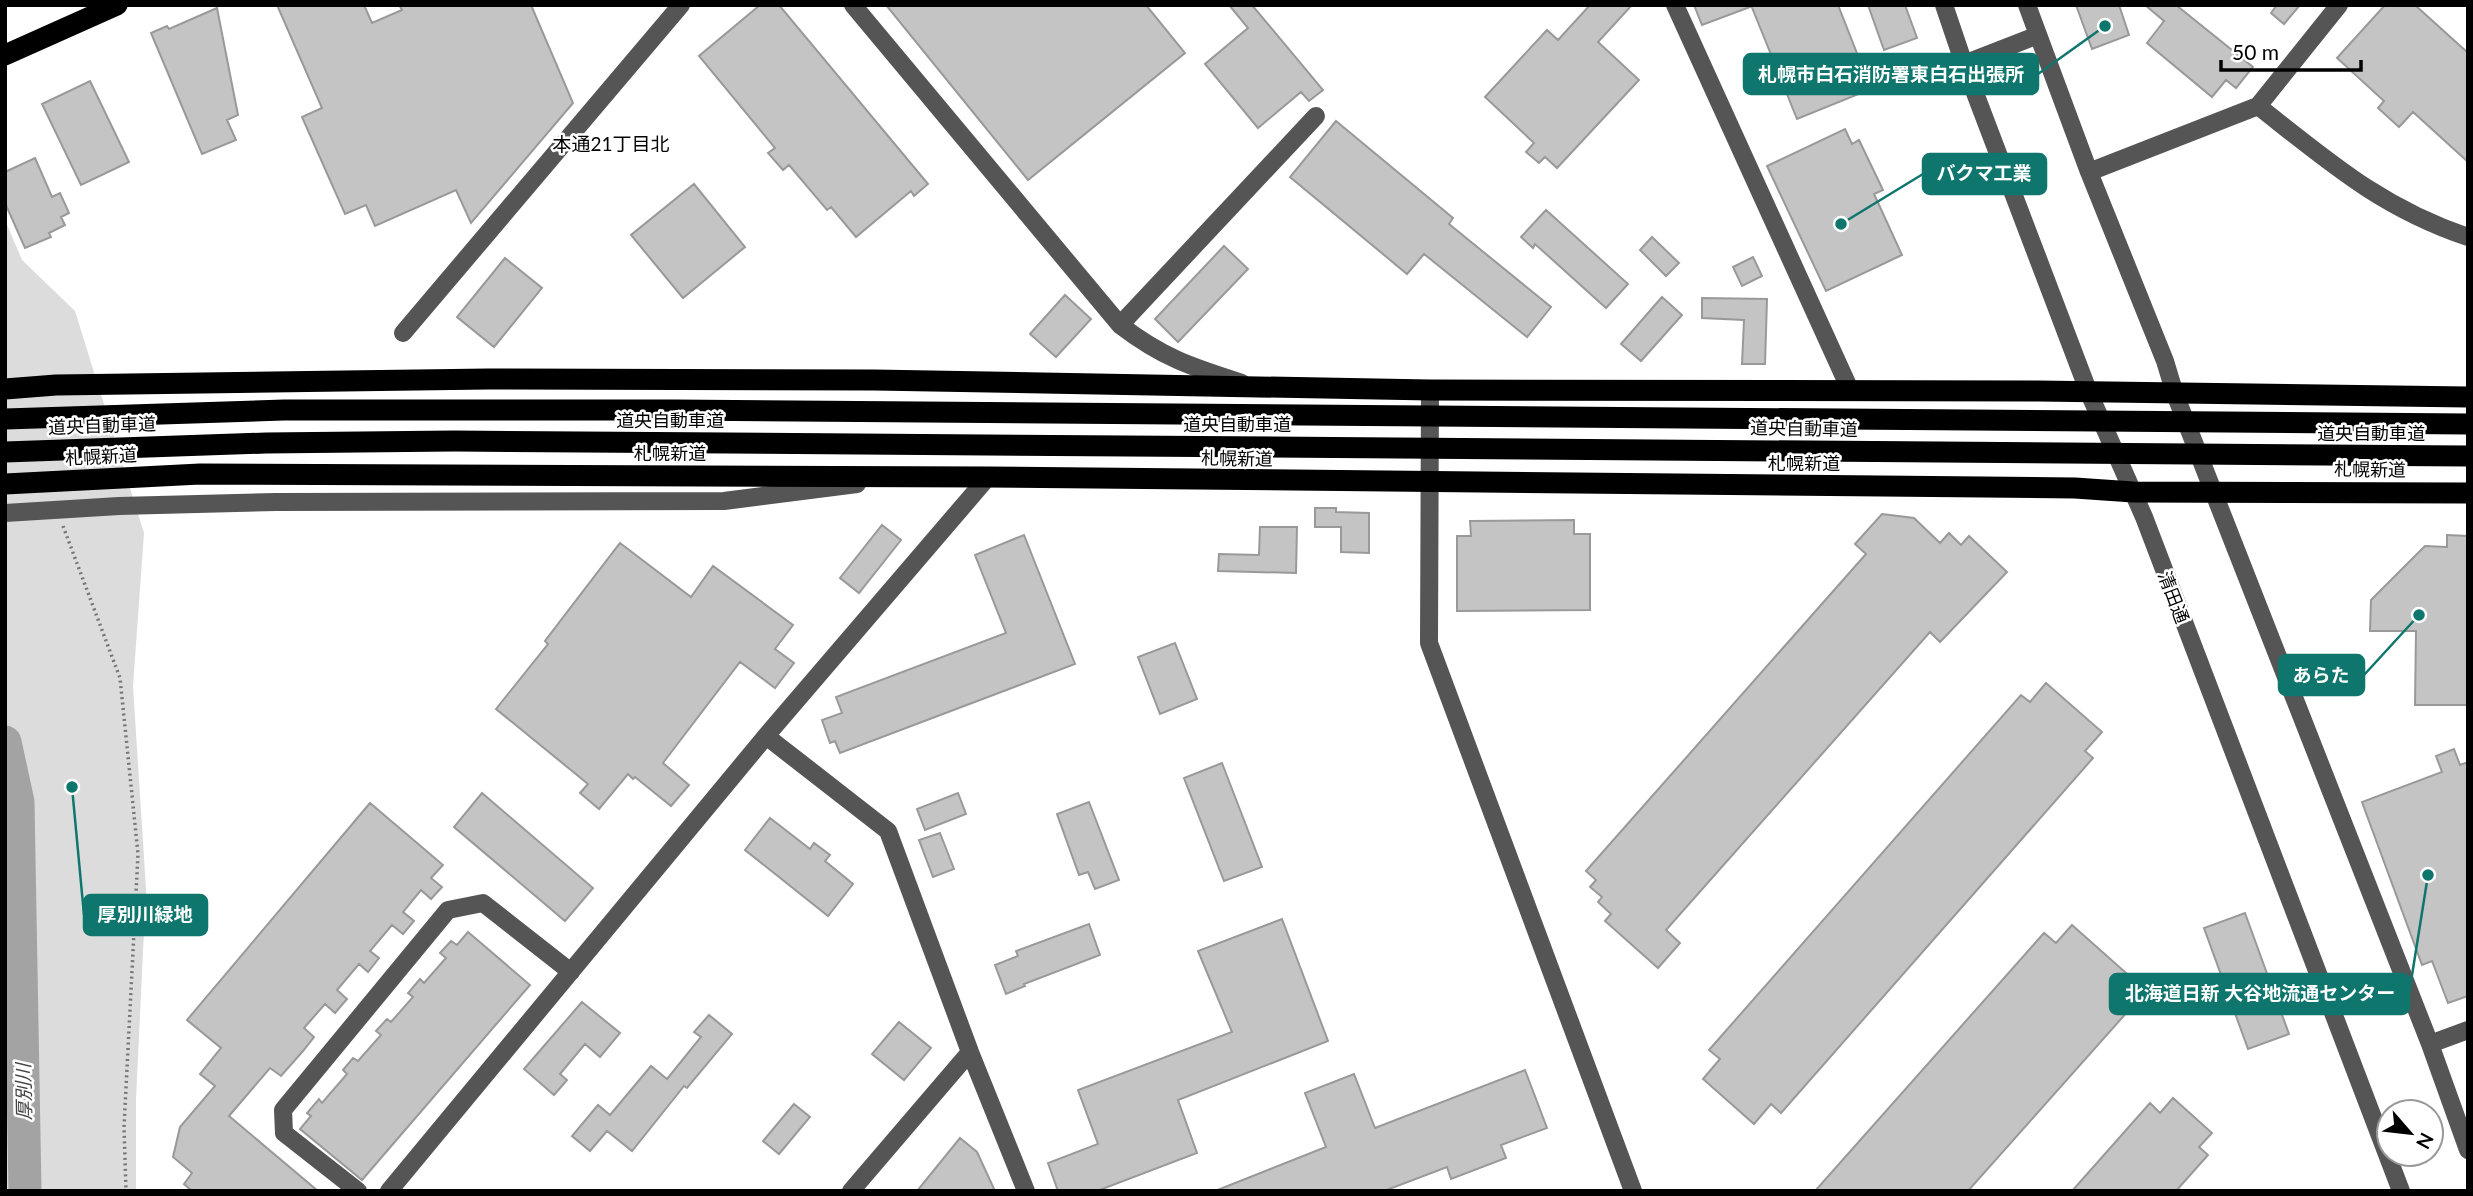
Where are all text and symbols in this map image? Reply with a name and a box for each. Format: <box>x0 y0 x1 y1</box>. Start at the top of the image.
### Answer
scale bar <box>2221 28 2361 72</box>
text: 50 m <box>2232 39 2279 64</box>
callout: 札幌市白石消防署東白石出張所 <box>1744 54 2038 94</box>
text: 札幌市白石消防署東白石出張所 <box>1758 62 2024 85</box>
district label: 本通21丁目北 <box>552 132 670 155</box>
callout: バクマ工業 <box>1923 154 2046 194</box>
text: バクマ工業 <box>1936 161 2032 184</box>
street label: 道央自動車道 <box>616 409 724 431</box>
street label: 道央自動車道 <box>48 412 156 438</box>
street label: 道央自動車道 <box>1183 413 1291 435</box>
street label: 道央自動車道 <box>1750 416 1858 440</box>
street label: 道央自動車道 <box>2317 422 2425 444</box>
street label: 札幌新道 <box>634 442 706 464</box>
street label: 札幌新道 <box>64 443 138 469</box>
street label: 札幌新道 <box>1201 446 1273 470</box>
street label: 札幌新道 <box>1768 452 1840 474</box>
street label: 札幌新道 <box>2334 457 2406 481</box>
street label: 清田通 <box>2154 568 2194 626</box>
callout: あらた <box>2279 655 2364 695</box>
text: あらた <box>2292 663 2350 686</box>
callout: 厚別川緑地 <box>84 895 207 935</box>
text: 厚別川緑地 <box>97 902 193 925</box>
callout: 北海道日新 大谷地流通センター <box>2110 974 2409 1014</box>
text: 北海道日新 大谷地流通センター <box>2125 981 2395 1004</box>
water label: 厚別川 <box>11 1061 35 1121</box>
north arrow <box>2375 1098 2445 1168</box>
text: N <box>2412 1129 2439 1153</box>

